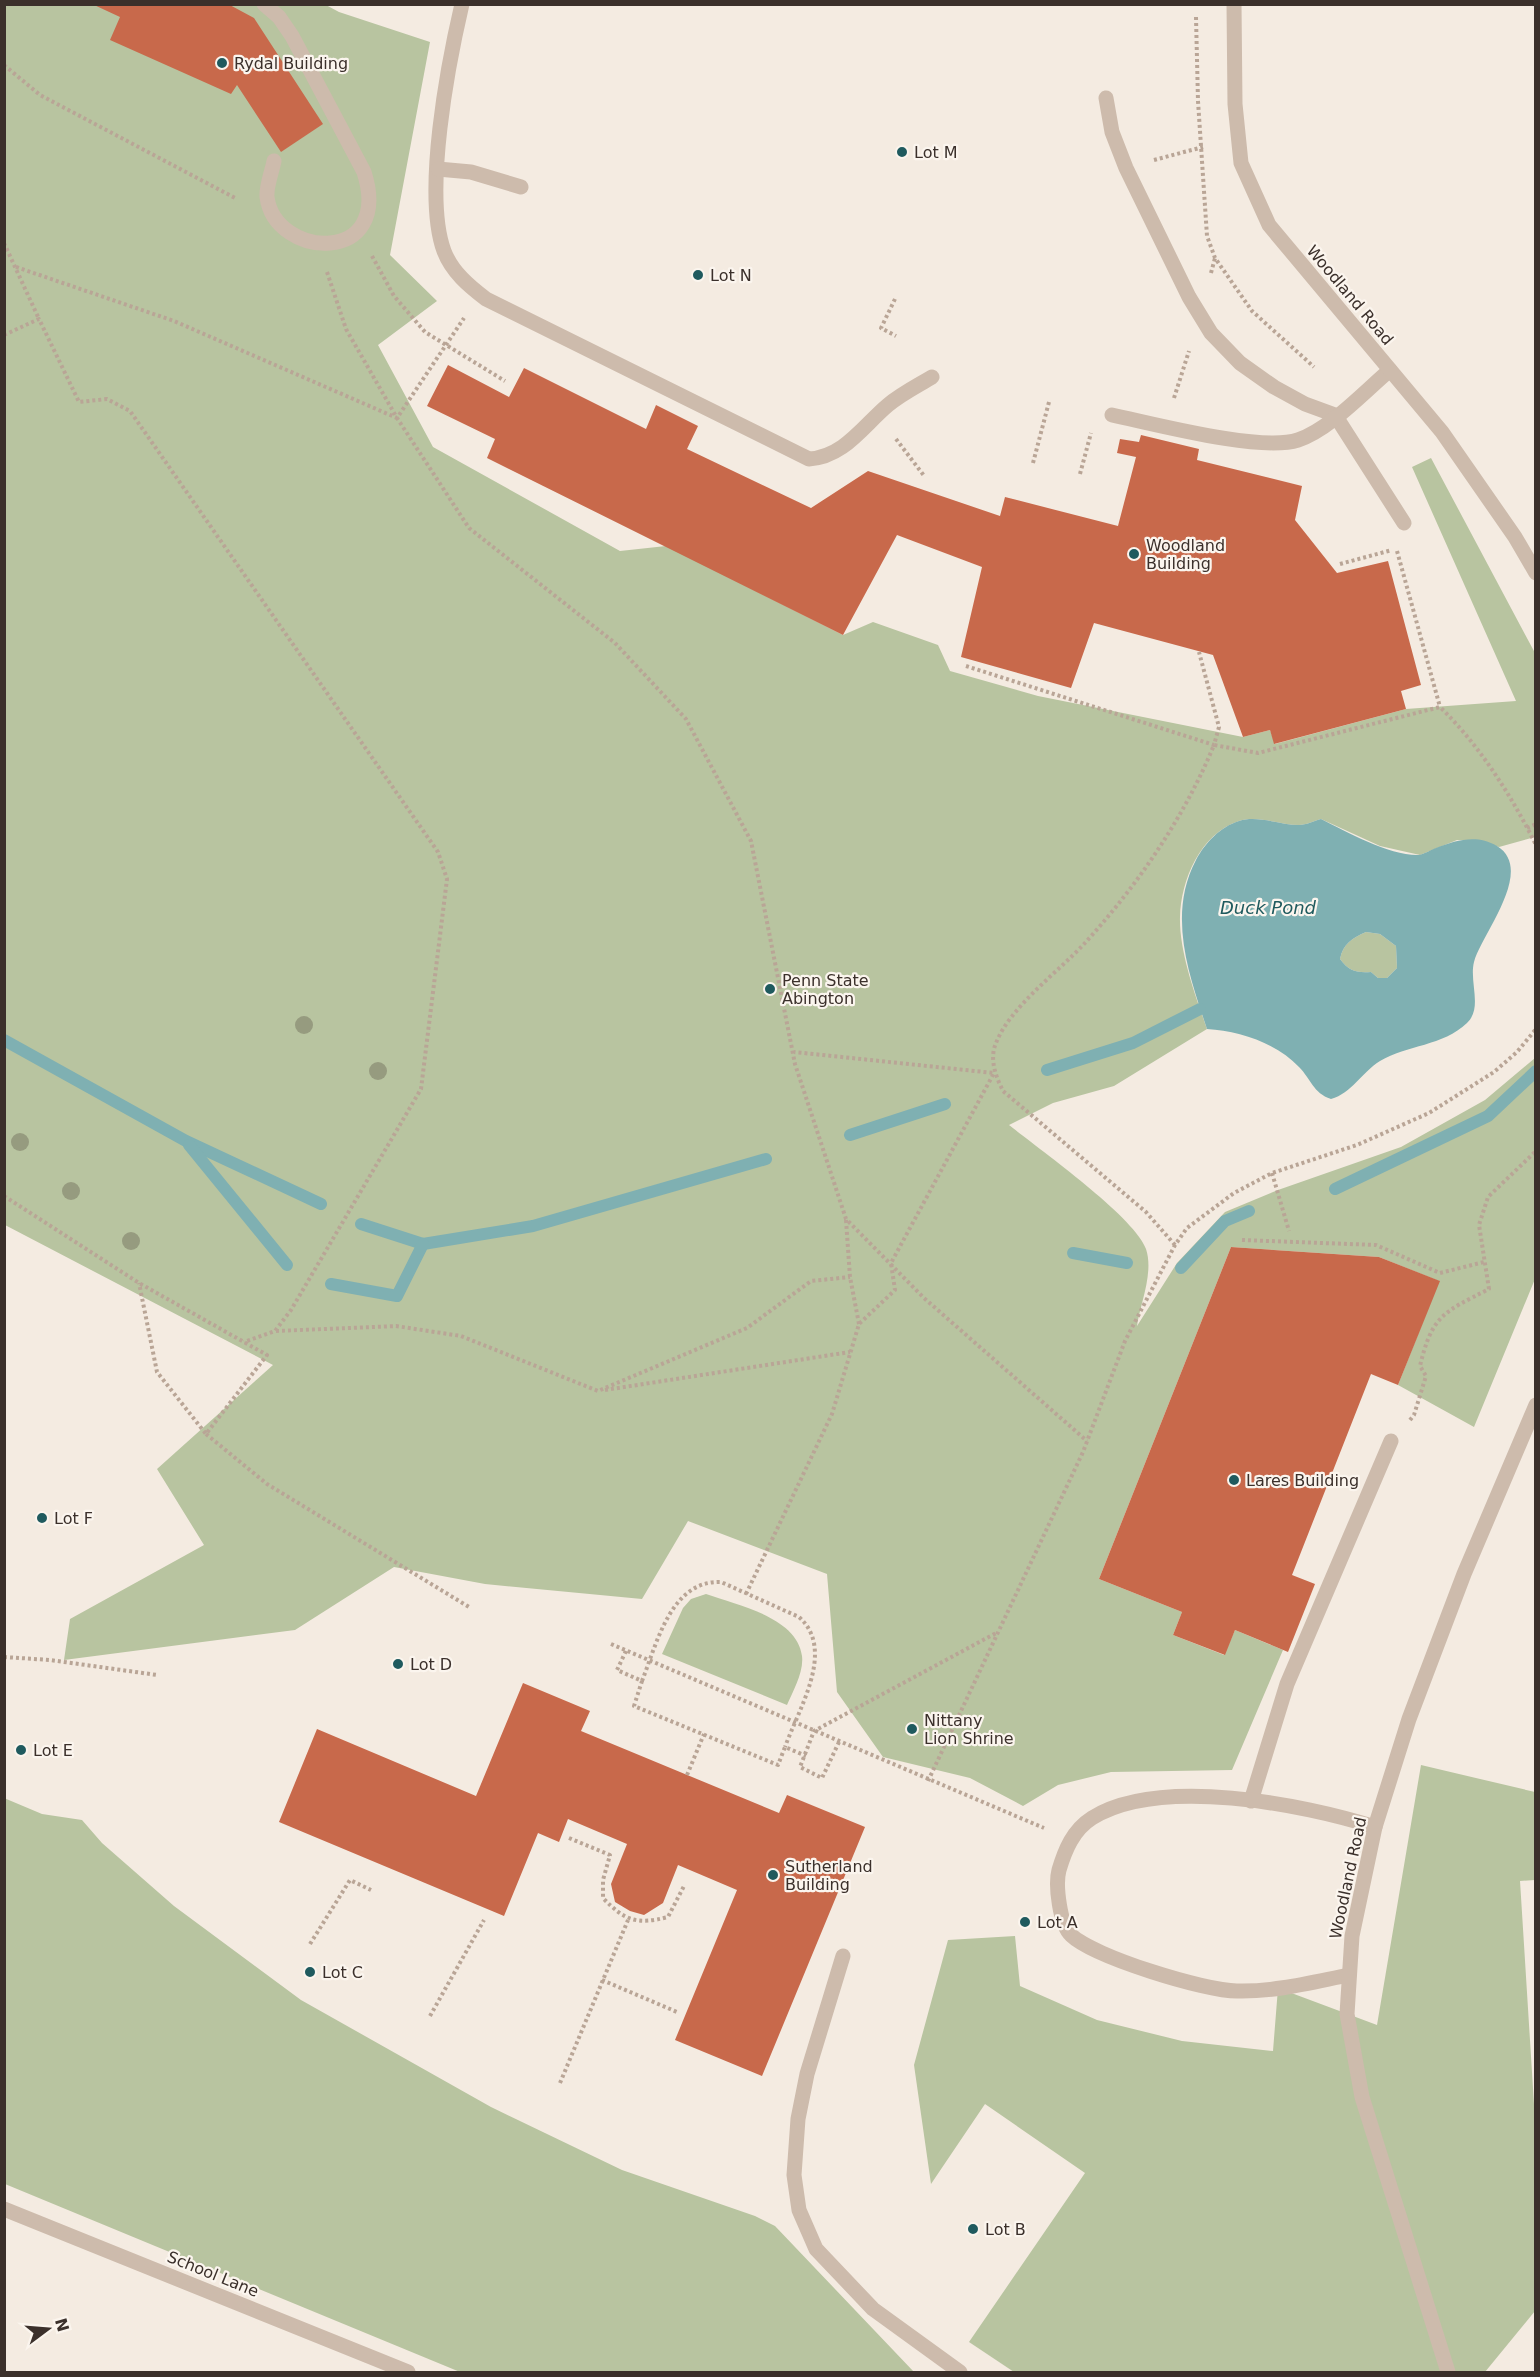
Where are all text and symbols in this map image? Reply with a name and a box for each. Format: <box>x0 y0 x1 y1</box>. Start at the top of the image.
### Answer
place label: Rydal Building <box>234 54 348 73</box>
marker: Rydal Building <box>215 56 229 70</box>
place label: Lot M <box>914 143 958 162</box>
marker: Lot M <box>895 145 909 159</box>
street label: Woodland Road <box>1303 241 1397 349</box>
place label: Lot N <box>710 266 752 285</box>
marker: Lot N <box>691 268 705 282</box>
place label: Woodland Building <box>1146 536 1225 573</box>
marker: Woodland Building <box>1127 547 1141 561</box>
water label: Duck Pond <box>1220 897 1317 918</box>
place label: Penn State Abington <box>782 971 869 1008</box>
marker: Penn State Abington <box>763 982 777 996</box>
place label: Lares Building <box>1246 1471 1359 1490</box>
marker: Lares Building <box>1227 1473 1241 1487</box>
place label: Lot F <box>54 1509 93 1528</box>
marker: Lot F <box>35 1511 49 1525</box>
place label: Lot D <box>410 1655 452 1674</box>
marker: Lot D <box>391 1657 405 1671</box>
place label: Nittany Lion Shrine <box>924 1711 1014 1748</box>
marker: Nittany Lion Shrine <box>905 1722 919 1736</box>
place label: Lot E <box>33 1741 73 1760</box>
marker: Lot E <box>14 1743 28 1757</box>
street label: Woodland Road <box>1326 1815 1370 1941</box>
place label: Sutherland Building <box>785 1857 873 1894</box>
marker: Sutherland Building <box>766 1868 780 1882</box>
place label: Lot A <box>1037 1913 1078 1932</box>
marker: Lot A <box>1018 1915 1032 1929</box>
place label: Lot C <box>322 1963 363 1982</box>
marker: Lot C <box>303 1965 317 1979</box>
place label: Lot B <box>985 2220 1026 2239</box>
marker: Lot B <box>966 2222 980 2236</box>
street label: School Lane <box>165 2247 261 2301</box>
north arrow <box>18 2299 78 2359</box>
text: N <box>51 2316 73 2334</box>

